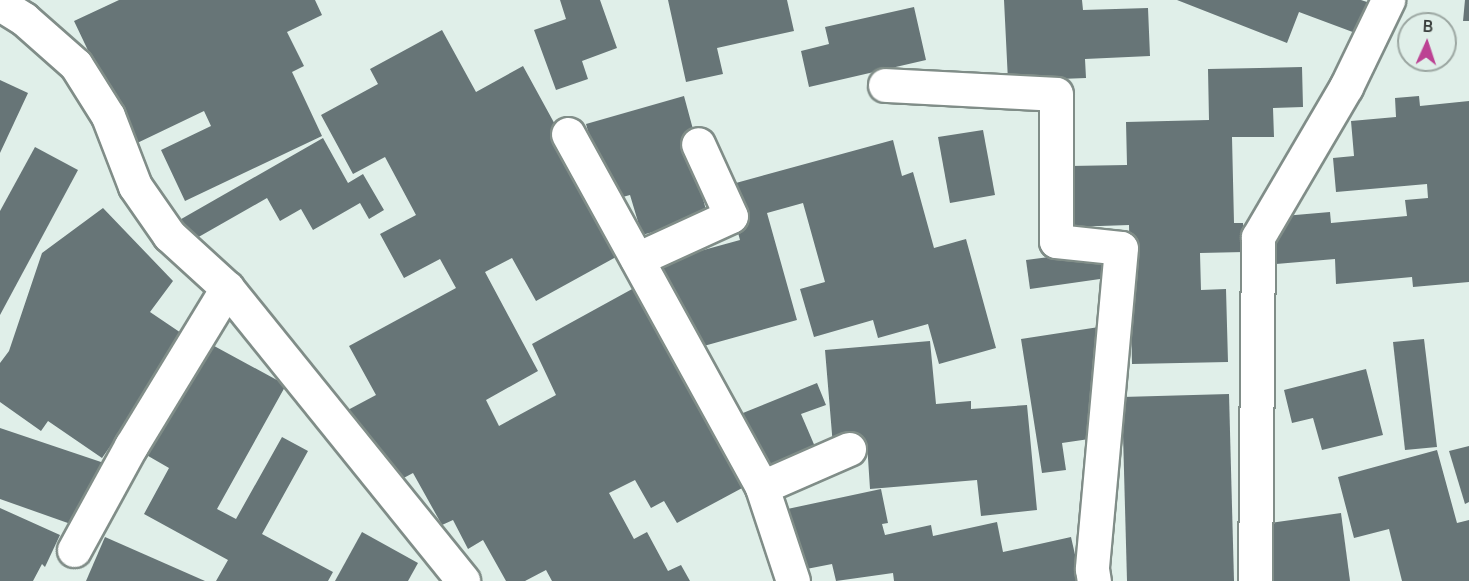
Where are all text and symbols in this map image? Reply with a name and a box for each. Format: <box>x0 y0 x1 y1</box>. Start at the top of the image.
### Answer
north arrow <box>1397 12 1457 72</box>
text: B <box>1422 15 1433 37</box>

